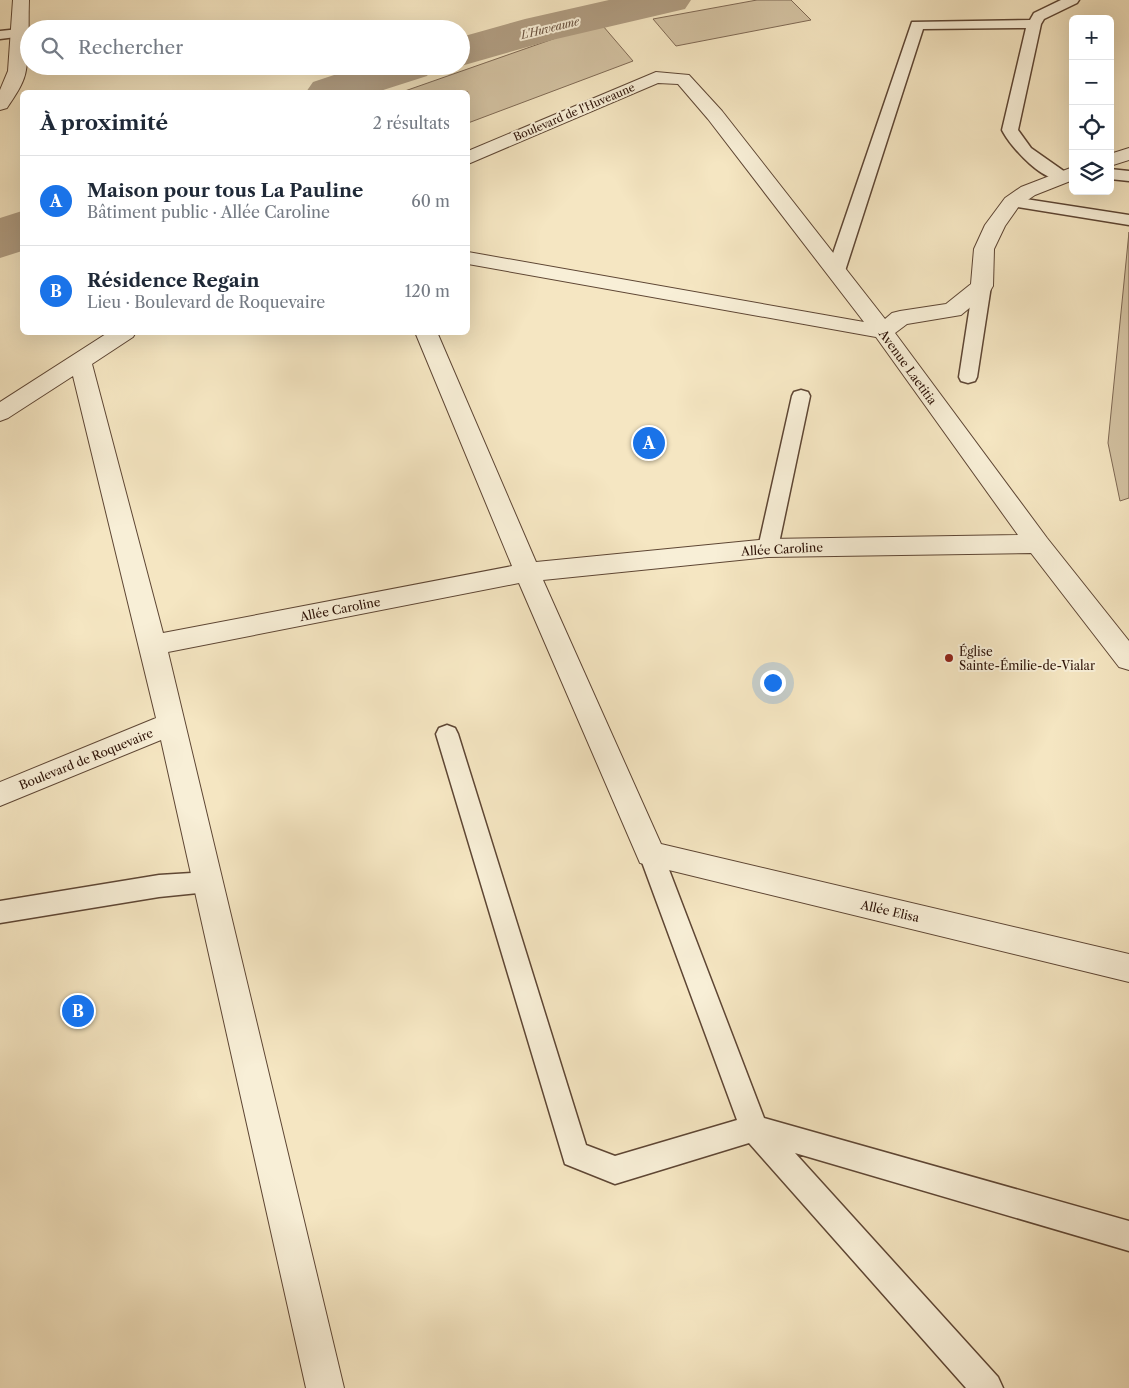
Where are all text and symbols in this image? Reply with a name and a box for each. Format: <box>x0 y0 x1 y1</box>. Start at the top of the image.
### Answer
water label: L'Huveaune <box>518 14 581 42</box>
map controls <box>1069 15 1114 195</box>
button: + <box>1069 15 1114 60</box>
search box <box>20 20 470 75</box>
icon: search <box>38 34 66 62</box>
text: Rechercher <box>78 36 183 59</box>
button: − <box>1069 60 1114 105</box>
street label: Boulevard de l'Huveaune <box>511 80 637 144</box>
button: locate <box>1069 105 1114 150</box>
text: À proximité <box>40 110 168 135</box>
text: 2 résultats <box>373 113 450 133</box>
button: layers <box>1069 150 1114 195</box>
text: Maison pour tous La Pauline <box>87 179 363 202</box>
text: A <box>50 191 62 211</box>
text: 60 m <box>411 191 450 211</box>
text: Bâtiment public · Allée Caroline <box>87 202 330 222</box>
text: Résidence Regain <box>87 269 260 292</box>
text: B <box>50 281 62 301</box>
text: 120 m <box>405 281 450 301</box>
text: Lieu · Boulevard de Roquevaire <box>87 292 325 312</box>
street label: Avenue Laetitia <box>875 326 941 408</box>
pin: A <box>633 424 665 462</box>
street label: Allée Caroline <box>740 539 824 559</box>
street label: Allée Caroline <box>297 594 382 624</box>
place label: Église Sainte-Émilie-de-Vialar <box>959 643 1095 673</box>
marker: Église Sainte-Émilie-de-Vialar <box>943 652 955 664</box>
your location <box>760 670 786 696</box>
street label: Boulevard de Roquevaire <box>17 725 155 793</box>
street label: Allée Elisa <box>858 897 921 925</box>
pin: B <box>62 992 94 1030</box>

